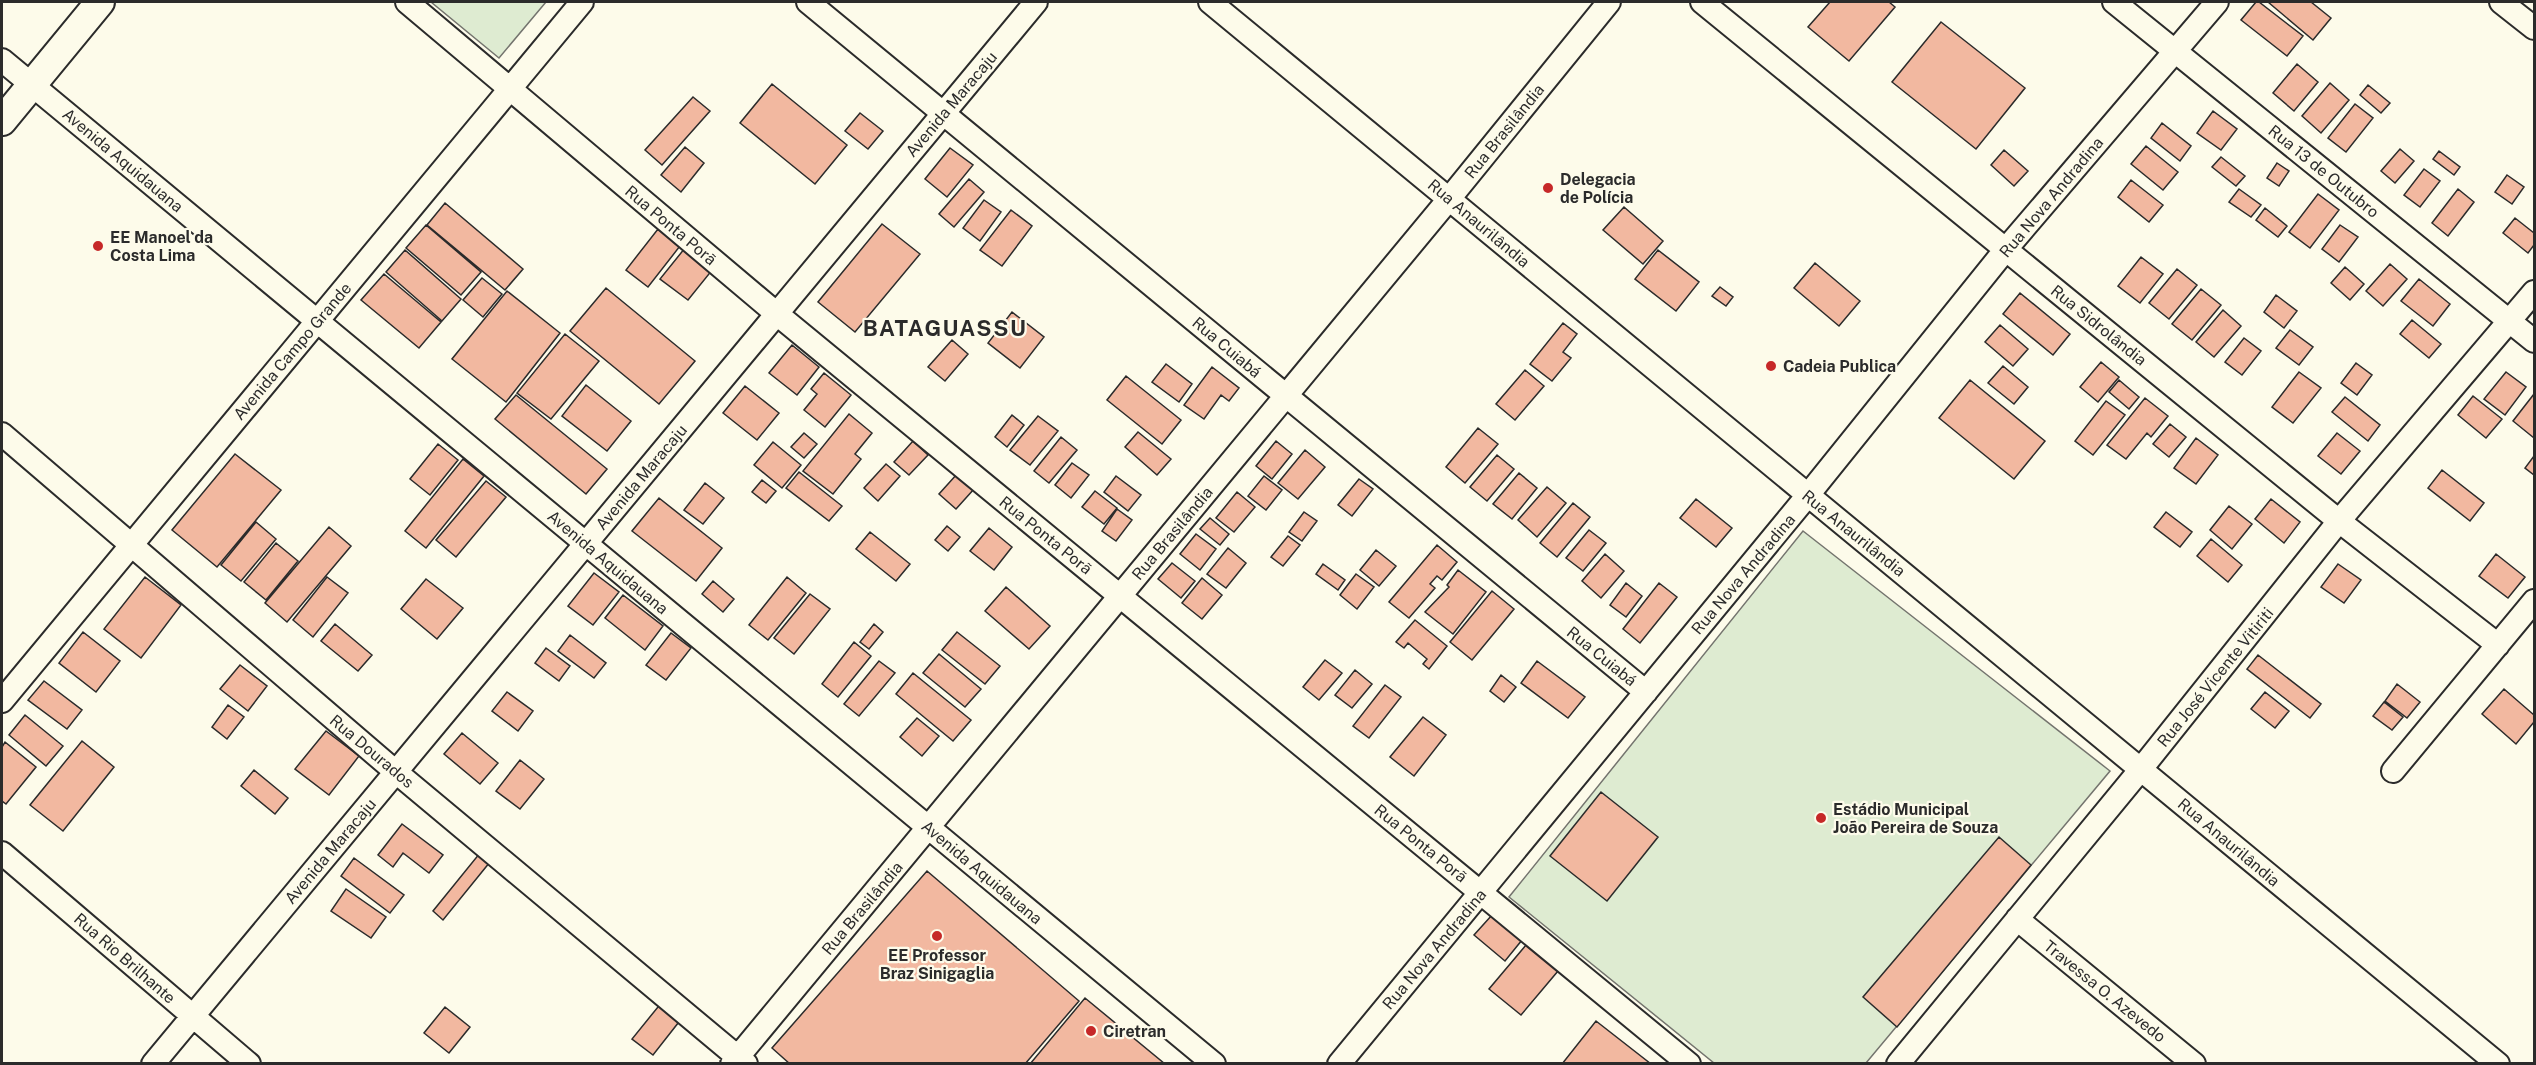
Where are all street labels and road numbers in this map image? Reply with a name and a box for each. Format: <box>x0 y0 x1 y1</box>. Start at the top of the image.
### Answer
street label: Avenida Maracaju <box>902 48 1001 161</box>
street label: Rua Brasilândia <box>1461 80 1548 182</box>
street label: Avenida Aquidauana <box>59 104 187 216</box>
street label: Rua 13 de Outubro <box>2265 121 2383 222</box>
street label: Rua Nova Andradina <box>1996 133 2107 261</box>
street label: Rua Anaurilândia <box>1424 175 1533 272</box>
street label: Rua Ponta Porã <box>621 182 720 269</box>
street label: Avenida Campo Grande <box>229 279 355 424</box>
street label: Rua Sidrolândia <box>2047 281 2150 370</box>
street label: Rua Cuiabá <box>1188 313 1265 382</box>
street label: Avenida Maracaju <box>592 421 691 534</box>
street label: Rua Brasilândia <box>1128 483 1217 584</box>
street label: Rua Anaurilândia <box>1798 486 1909 581</box>
street label: Rua Ponta Porã <box>996 492 1096 578</box>
street label: Avenida Aquidauana <box>544 506 672 618</box>
street label: Rua Nova Andradina <box>1688 510 1799 638</box>
street label: Rua José Vicente Vitiriti <box>2153 604 2277 751</box>
street label: Rua Cuiabá <box>1563 623 1640 690</box>
street label: Rua Dourados <box>326 711 417 792</box>
street label: Rua Anaurilândia <box>2174 794 2283 891</box>
street label: Avenida Maracaju <box>281 795 380 908</box>
street label: Rua Ponta Porã <box>1371 800 1471 886</box>
street label: Avenida Aquidauana <box>918 816 1046 928</box>
street label: Rua Brasilândia <box>818 858 907 959</box>
street label: Rua Nova Andradina <box>1379 885 1490 1013</box>
street label: Rua Rio Brilhante <box>70 909 179 1008</box>
street label: Travessa O. Azevedo <box>2040 936 2169 1046</box>

